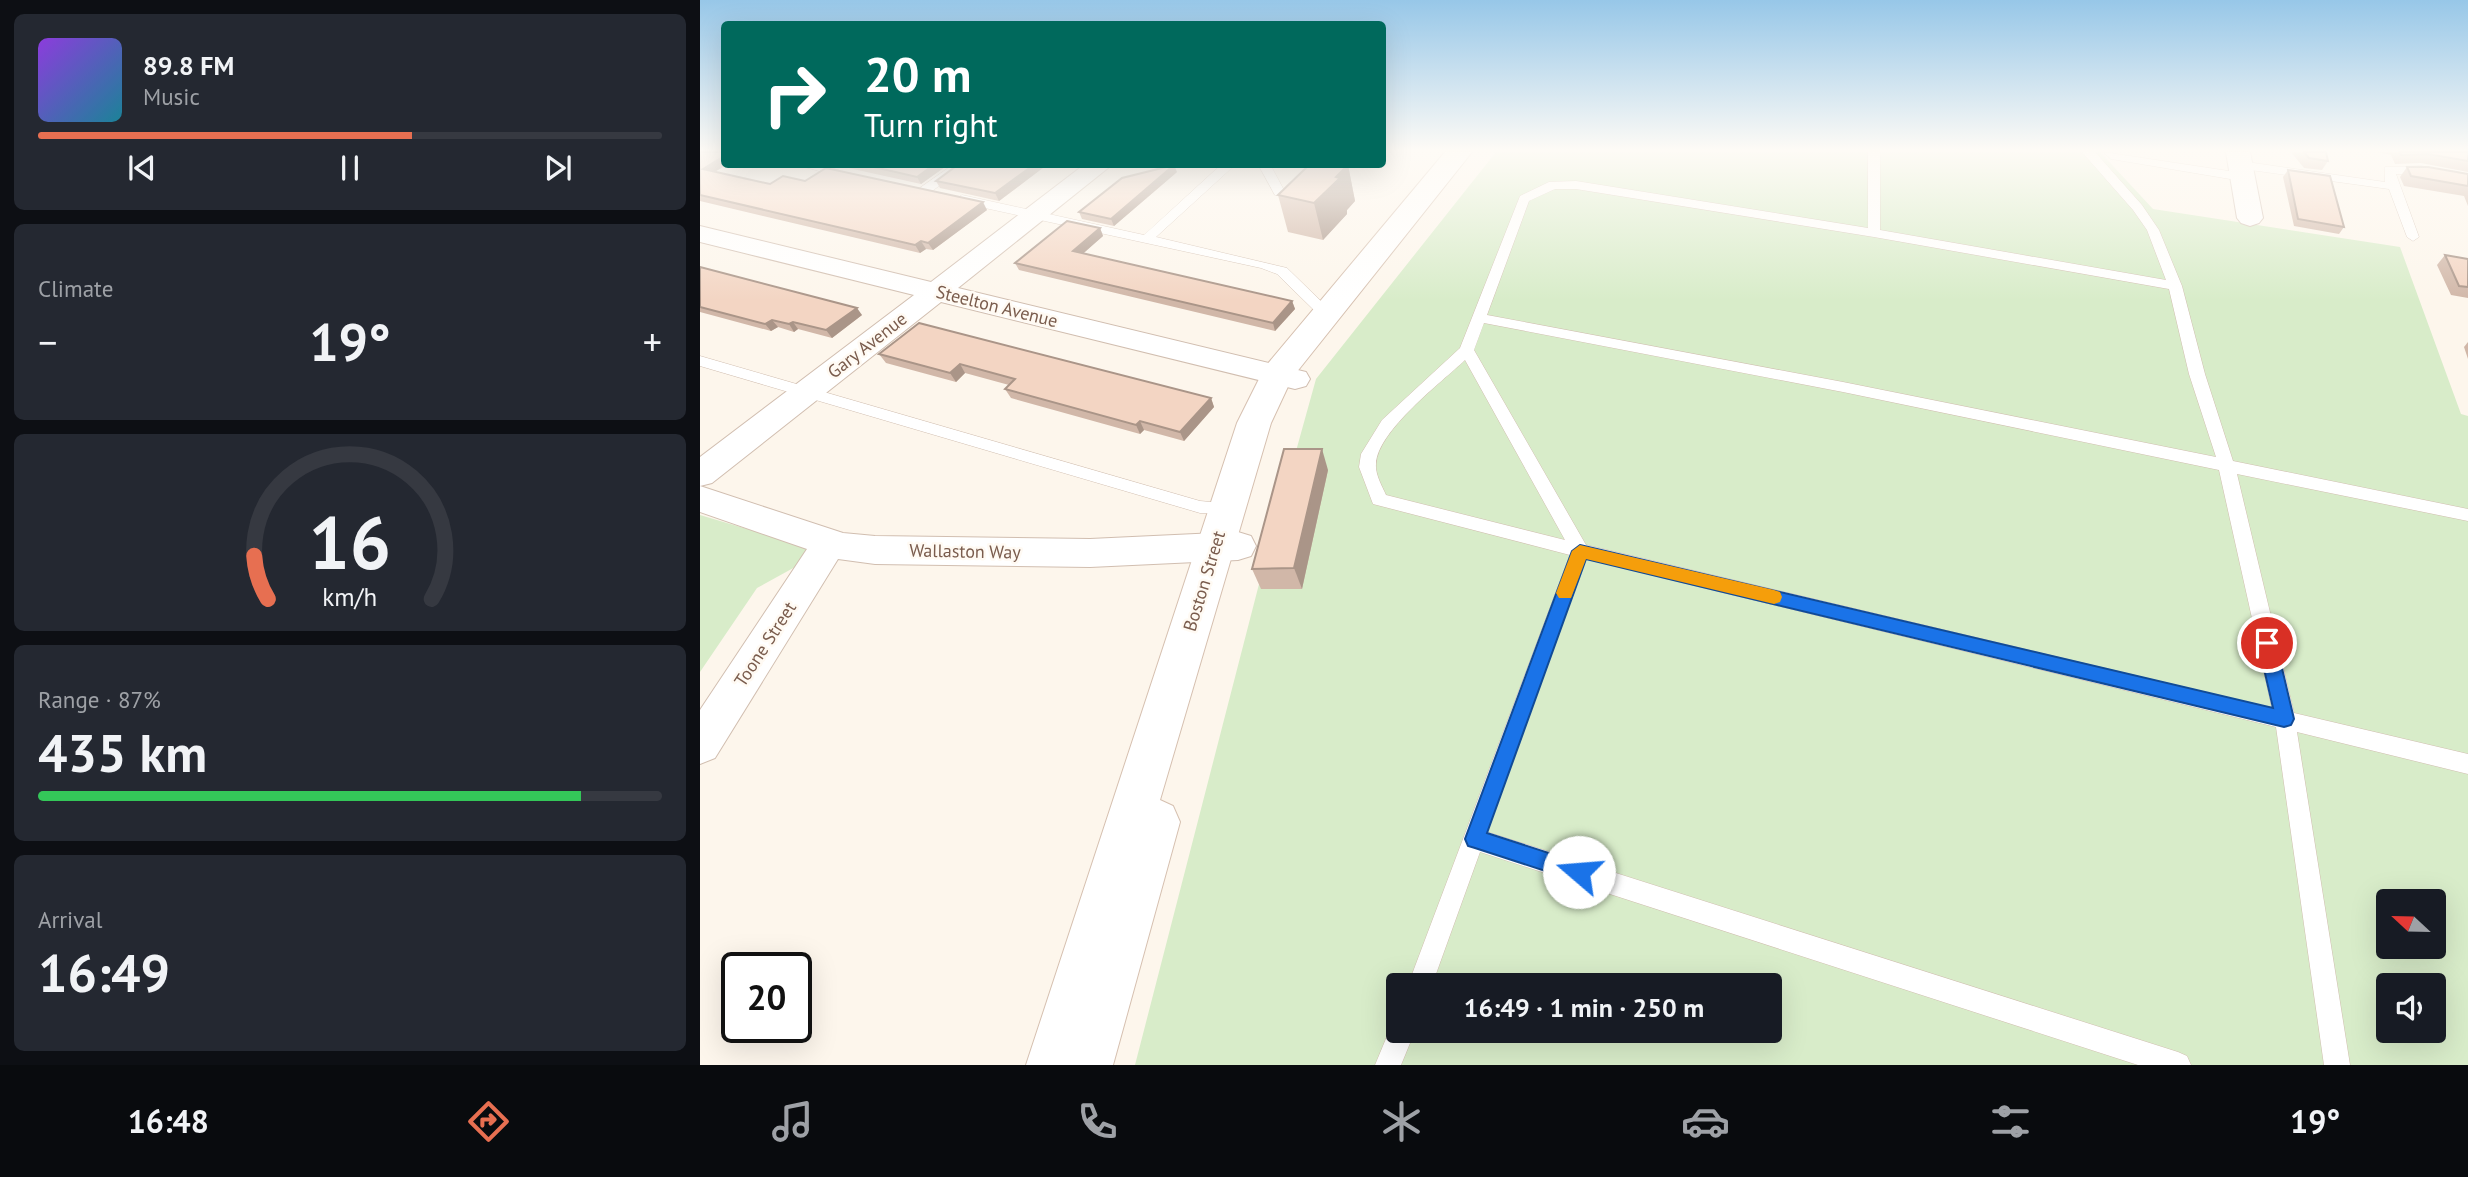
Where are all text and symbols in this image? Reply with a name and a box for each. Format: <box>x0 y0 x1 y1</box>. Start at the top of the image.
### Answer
text: 20 m <box>864 42 971 106</box>
text: 89.8 FM <box>143 49 234 82</box>
icon: right <box>749 49 840 140</box>
text: Music <box>143 82 200 111</box>
text: Turn right <box>864 104 998 146</box>
icon: previous <box>123 149 161 187</box>
icon: pause <box>331 149 369 187</box>
icon: next <box>539 149 577 187</box>
text: Climate <box>38 274 113 303</box>
street label: Steelton Avenue <box>934 280 1060 332</box>
street label: Gary Avenue <box>823 307 911 383</box>
text: 19° <box>309 308 391 375</box>
text: − <box>38 317 57 366</box>
text: + <box>643 317 662 366</box>
text: 16 <box>309 495 391 589</box>
street label: Boston Street <box>1178 528 1230 634</box>
street label: Wallaston Way <box>909 539 1022 563</box>
text: km/h <box>323 580 377 612</box>
street label: Toone Street <box>729 597 801 691</box>
pin <box>2237 613 2297 673</box>
icon: arrive <box>2248 624 2286 662</box>
text: Range · 87% <box>38 685 161 714</box>
text: 435 km <box>38 719 207 786</box>
position arrow <box>1542 835 1616 909</box>
north arrow <box>2376 889 2446 959</box>
map controls <box>2376 889 2446 1043</box>
text: Arrival <box>38 905 102 934</box>
text: 16:49 <box>38 939 170 1006</box>
speed limit sign: 20 <box>721 952 812 1043</box>
button: sound <box>2376 973 2446 1043</box>
text: 16:49 · 1 min · 250 m <box>1464 991 1704 1024</box>
icon: directions <box>464 1097 513 1146</box>
icon: music <box>768 1097 817 1146</box>
icon: phone <box>1073 1097 1122 1146</box>
icon: climate <box>1377 1097 1426 1146</box>
icon: car <box>1681 1097 1730 1146</box>
icon: filters <box>1986 1097 2035 1146</box>
text: 16:48 <box>128 1100 209 1142</box>
text: 19° <box>2290 1100 2340 1142</box>

